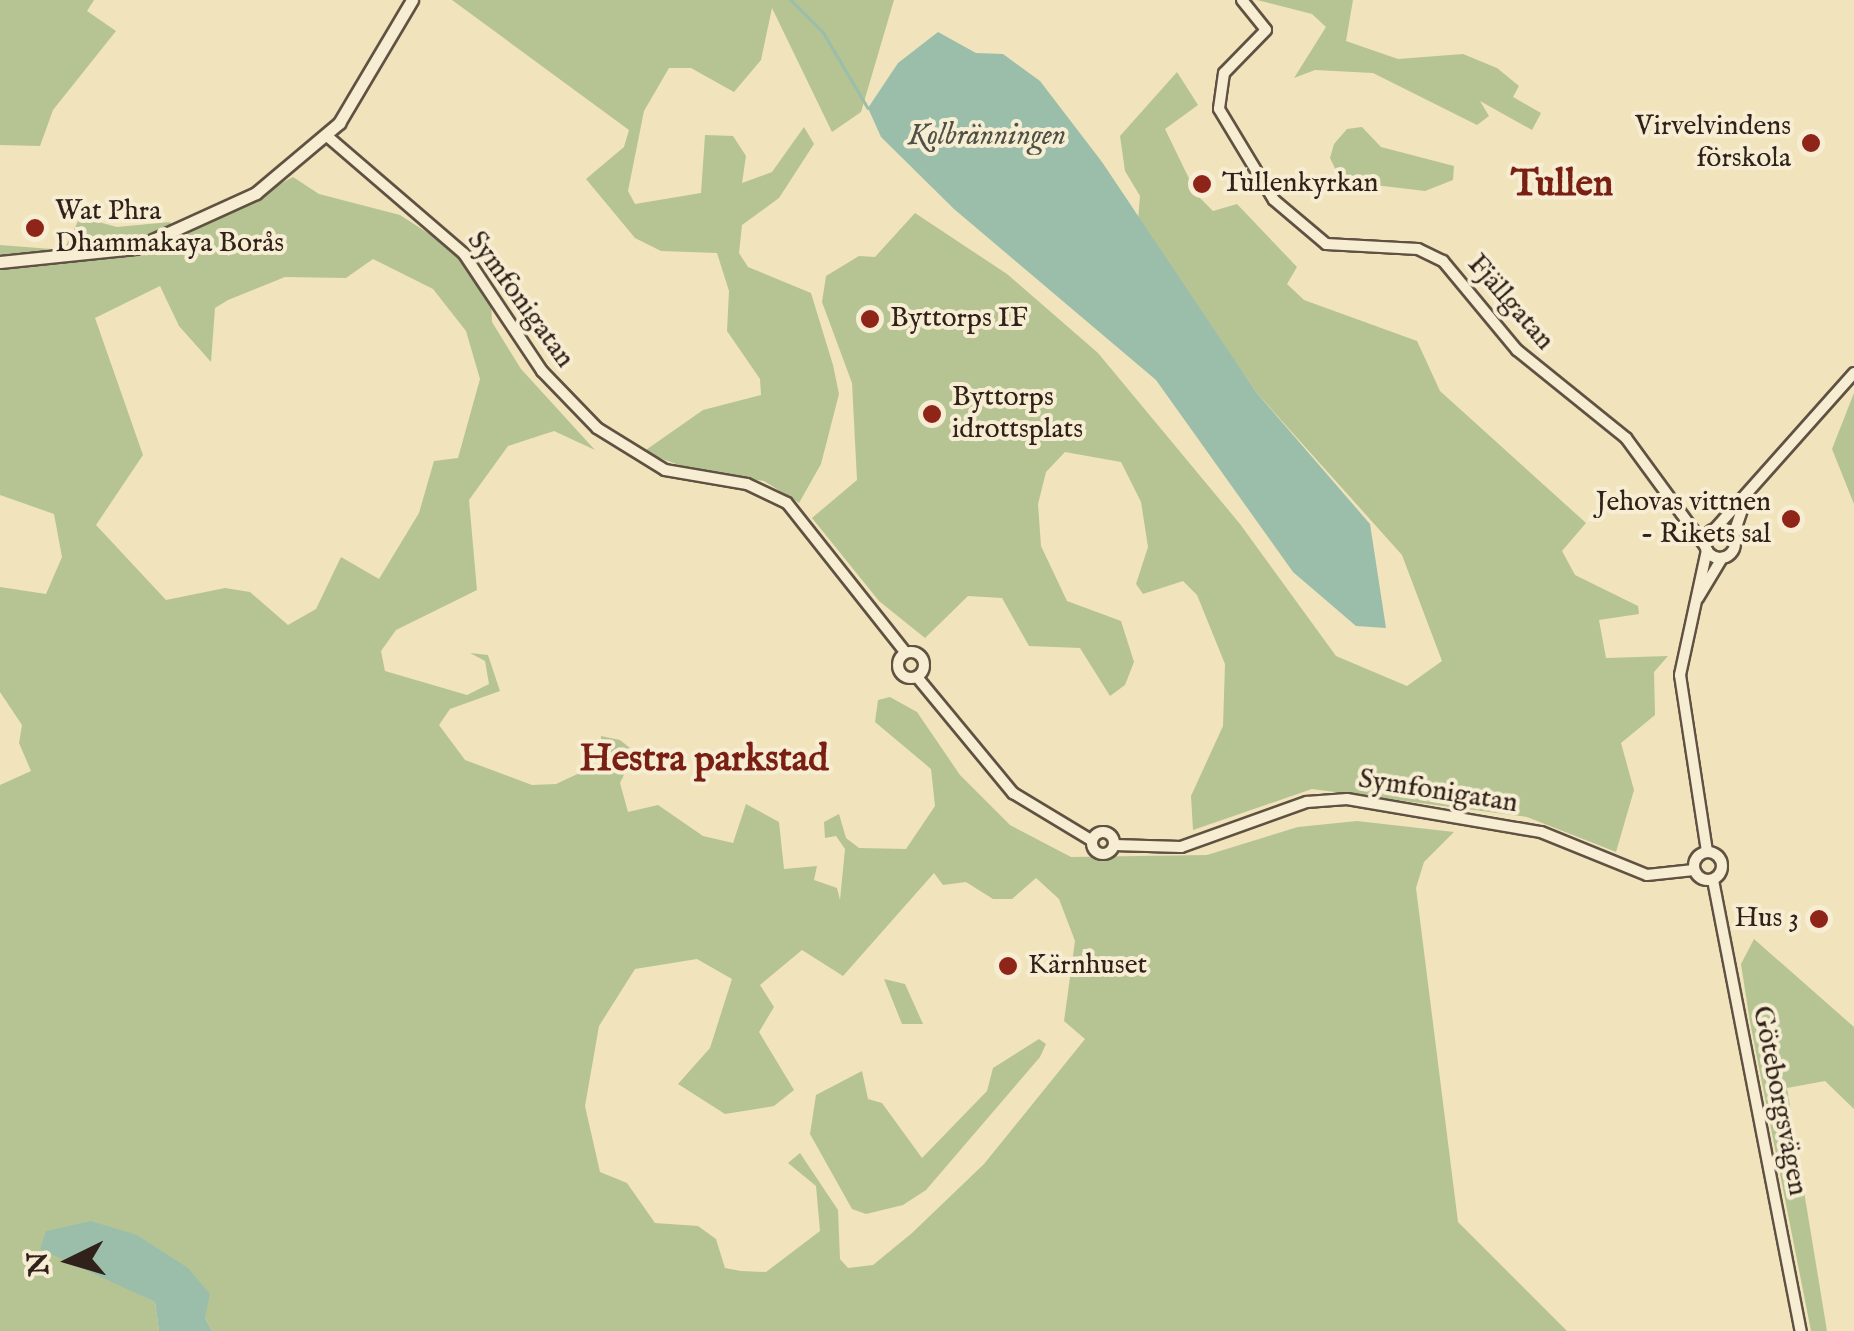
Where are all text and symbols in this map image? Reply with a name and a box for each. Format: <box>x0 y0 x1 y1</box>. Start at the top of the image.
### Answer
place label: Virvelvindens förskola <box>1635 110 1791 176</box>
water label: Kolbränningen <box>908 118 1066 154</box>
marker: Virvelvindens förskola <box>1800 132 1822 154</box>
district label: Tullen <box>1511 163 1613 209</box>
place label: Tullenkyrkan <box>1222 167 1378 201</box>
marker: Tullenkyrkan <box>1191 173 1213 195</box>
place label: Wat Phra Dhammakaya Borås <box>55 195 284 261</box>
marker: Wat Phra Dhammakaya Borås <box>24 217 46 239</box>
street label: Symfonigatan <box>459 225 581 375</box>
street label: Fjällgatan <box>1459 248 1561 358</box>
place label: Byttorps IF <box>890 302 1028 336</box>
marker: Byttorps IF <box>859 308 881 330</box>
place label: Byttorps idrottsplats <box>952 381 1083 447</box>
marker: Byttorps idrottsplats <box>921 403 943 425</box>
place label: Jehovas vittnen - Rikets sal <box>1596 486 1771 552</box>
marker: Jehovas vittnen - Rikets sal <box>1780 508 1802 530</box>
district label: Hestra parkstad <box>580 738 828 784</box>
street label: Symfonigatan <box>1356 763 1520 821</box>
place label: Hus 3 <box>1734 902 1799 936</box>
marker: Hus 3 <box>1808 908 1830 930</box>
place label: Kärnhuset <box>1028 949 1147 983</box>
marker: Kärnhuset <box>997 955 1019 977</box>
street label: Göteborgsvägen <box>1744 1003 1814 1199</box>
north arrow <box>20 1211 120 1311</box>
text: N <box>21 1250 58 1277</box>

